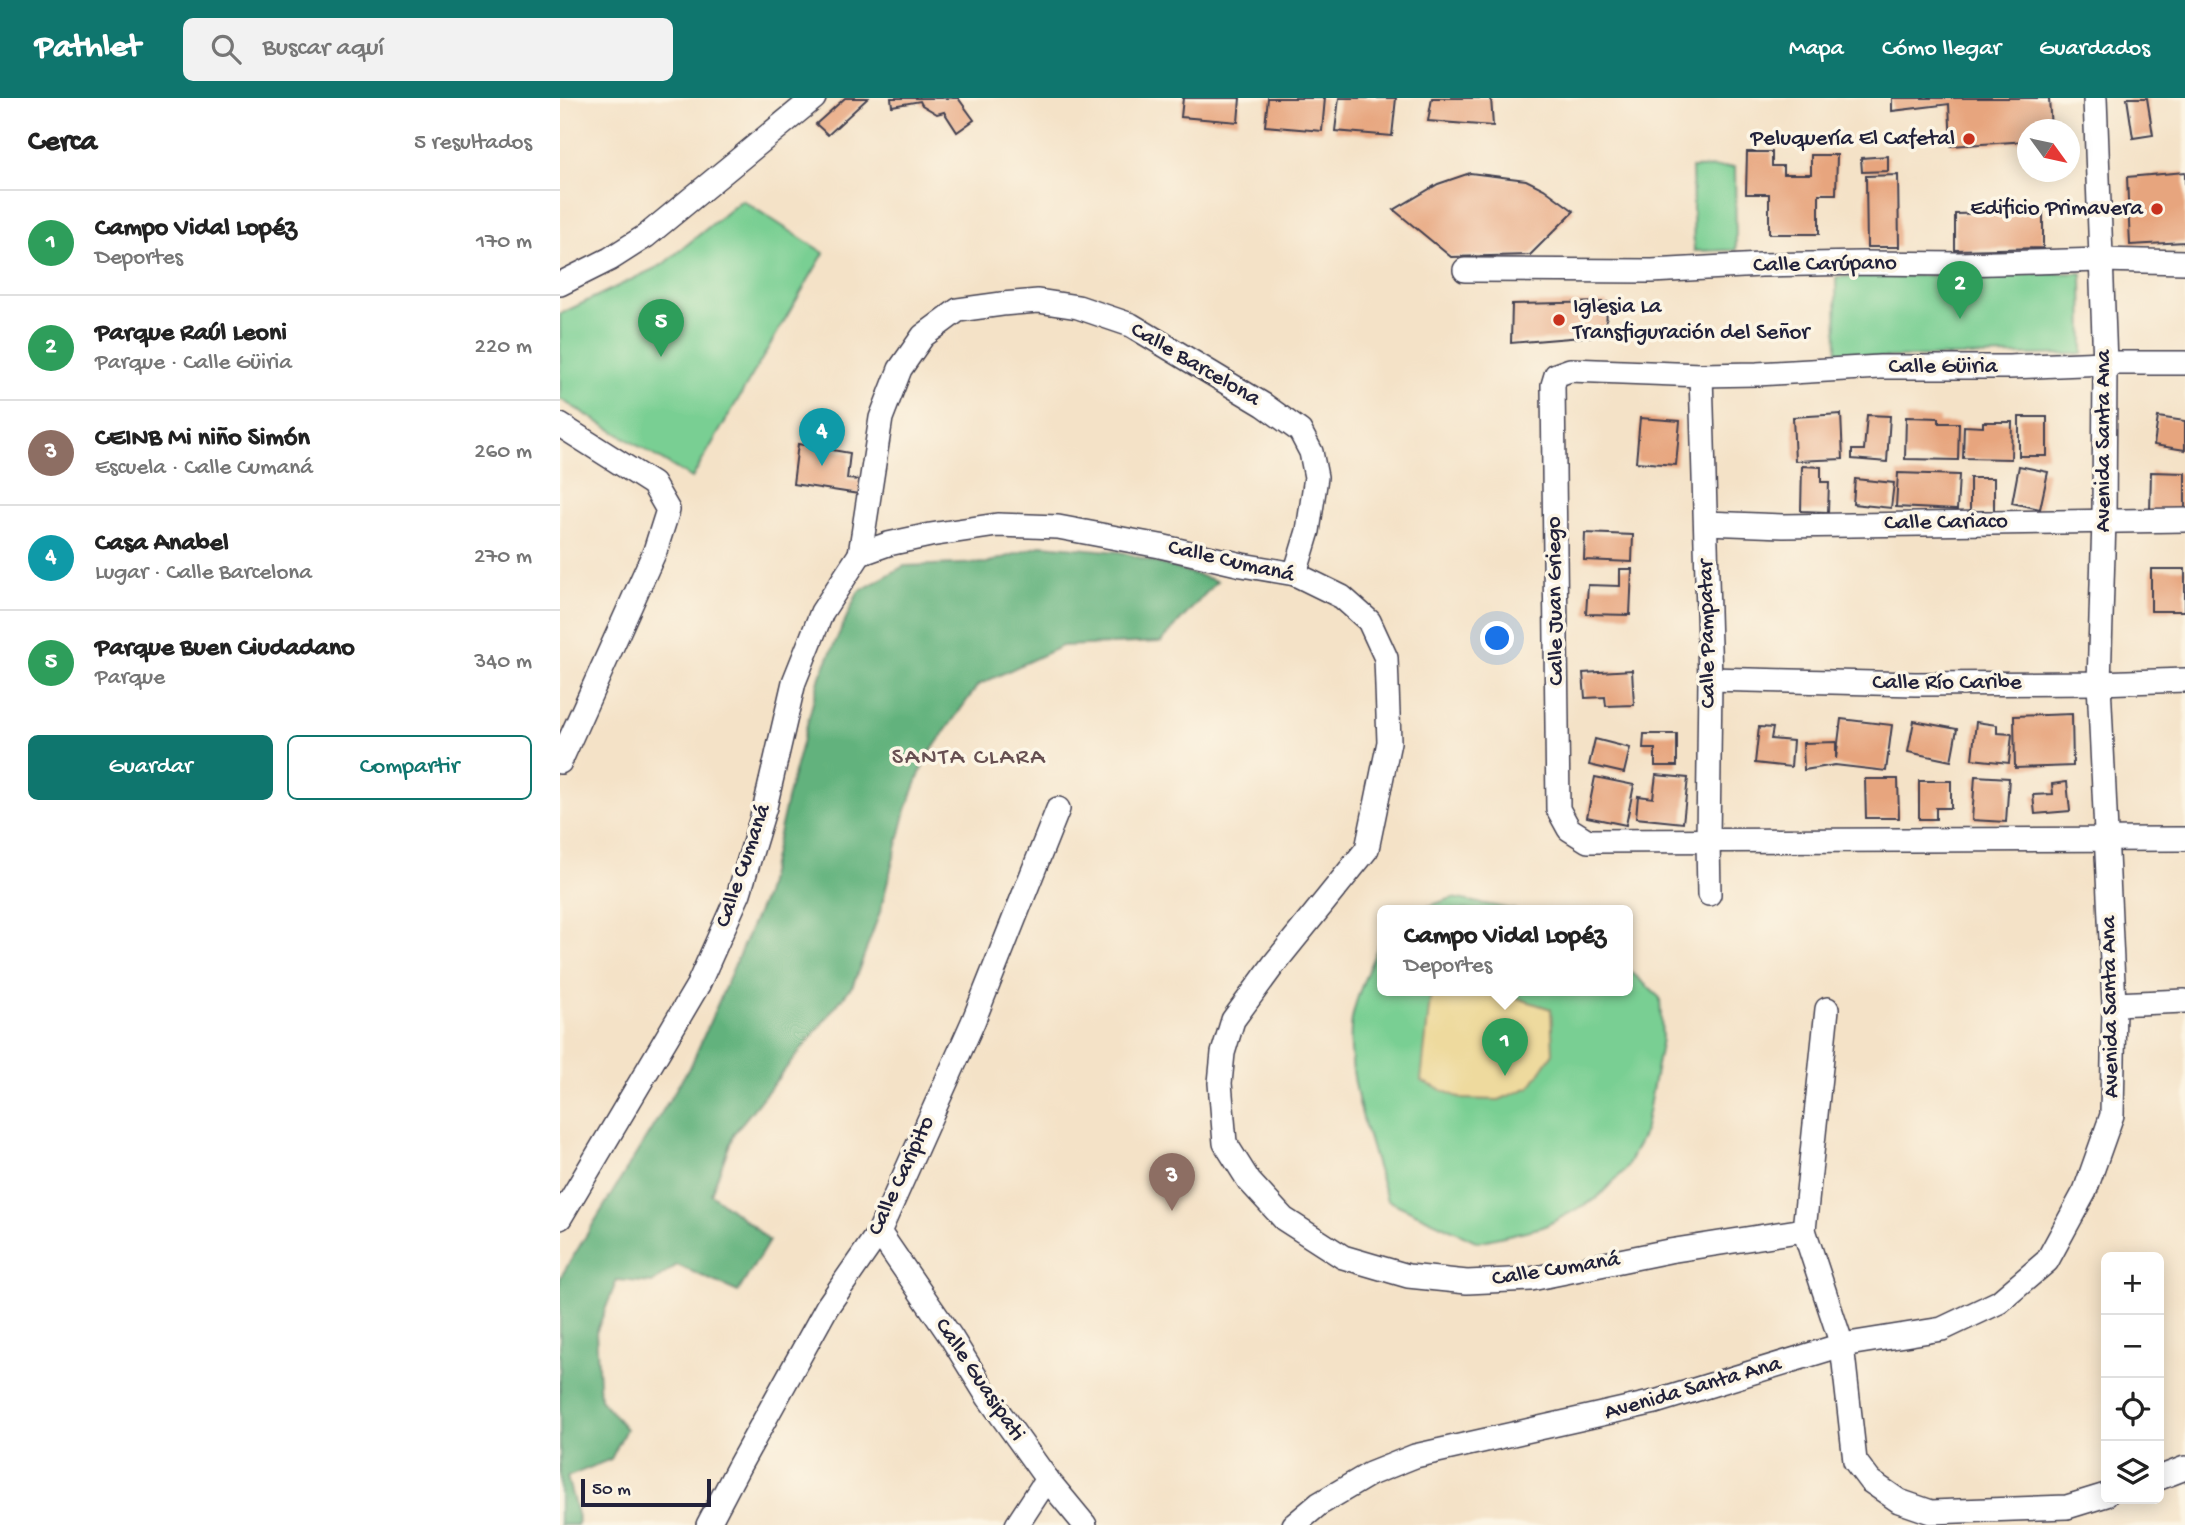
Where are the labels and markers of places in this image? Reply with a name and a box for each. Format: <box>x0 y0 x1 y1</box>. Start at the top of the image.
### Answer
place label: Peluquería El Cafetal <box>1750 126 1955 153</box>
marker: Peluquería El Cafetal <box>1961 131 1977 147</box>
place label: Edificio Primavera <box>1970 196 2144 223</box>
marker: Edificio Primavera <box>2149 201 2165 217</box>
pin: 2 <box>1937 261 1983 319</box>
place label: Iglesia La Transfiguración del Señor <box>1571 294 1811 347</box>
pin: 5 <box>638 299 684 357</box>
marker: Iglesia La Transfiguración del Señor <box>1551 312 1567 328</box>
pin: 4 <box>799 408 845 466</box>
pin: 1 <box>1482 1018 1528 1076</box>
pin: 3 <box>1149 1153 1195 1211</box>

